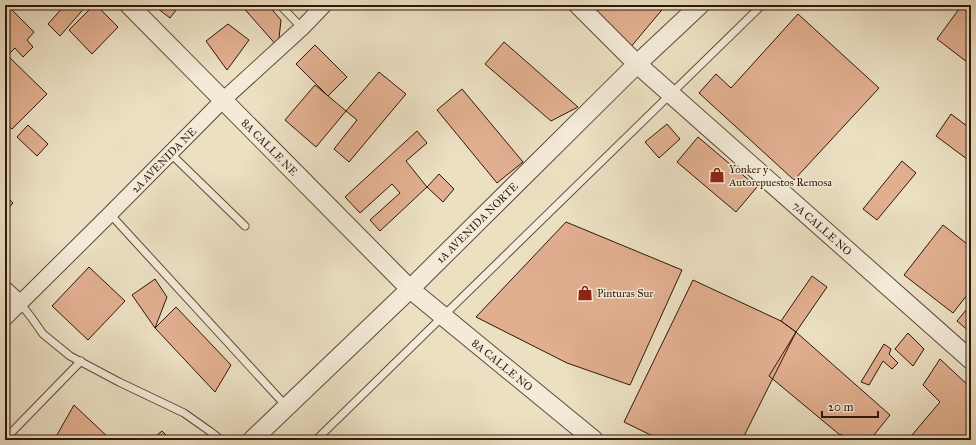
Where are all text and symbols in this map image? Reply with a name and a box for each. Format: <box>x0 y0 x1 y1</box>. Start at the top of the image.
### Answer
street label: 8A CALLE NE <box>239 116 301 178</box>
street label: 2A AVENIDA NE <box>128 124 199 195</box>
place label: Yonker y Autorepuestos Remosa <box>728 163 832 189</box>
shop icon: Yonker y Autorepuestos Remosa <box>708 166 726 184</box>
street label: 1A AVENIDA NORTE <box>434 179 520 266</box>
street label: 7A CALLE NO <box>790 199 855 258</box>
shop icon: Pinturas Sur <box>576 284 594 302</box>
place label: Pinturas Sur <box>597 287 654 300</box>
street label: 8A CALLE NO <box>469 336 535 394</box>
scale bar <box>822 393 878 419</box>
text: 20 m <box>828 400 854 414</box>

